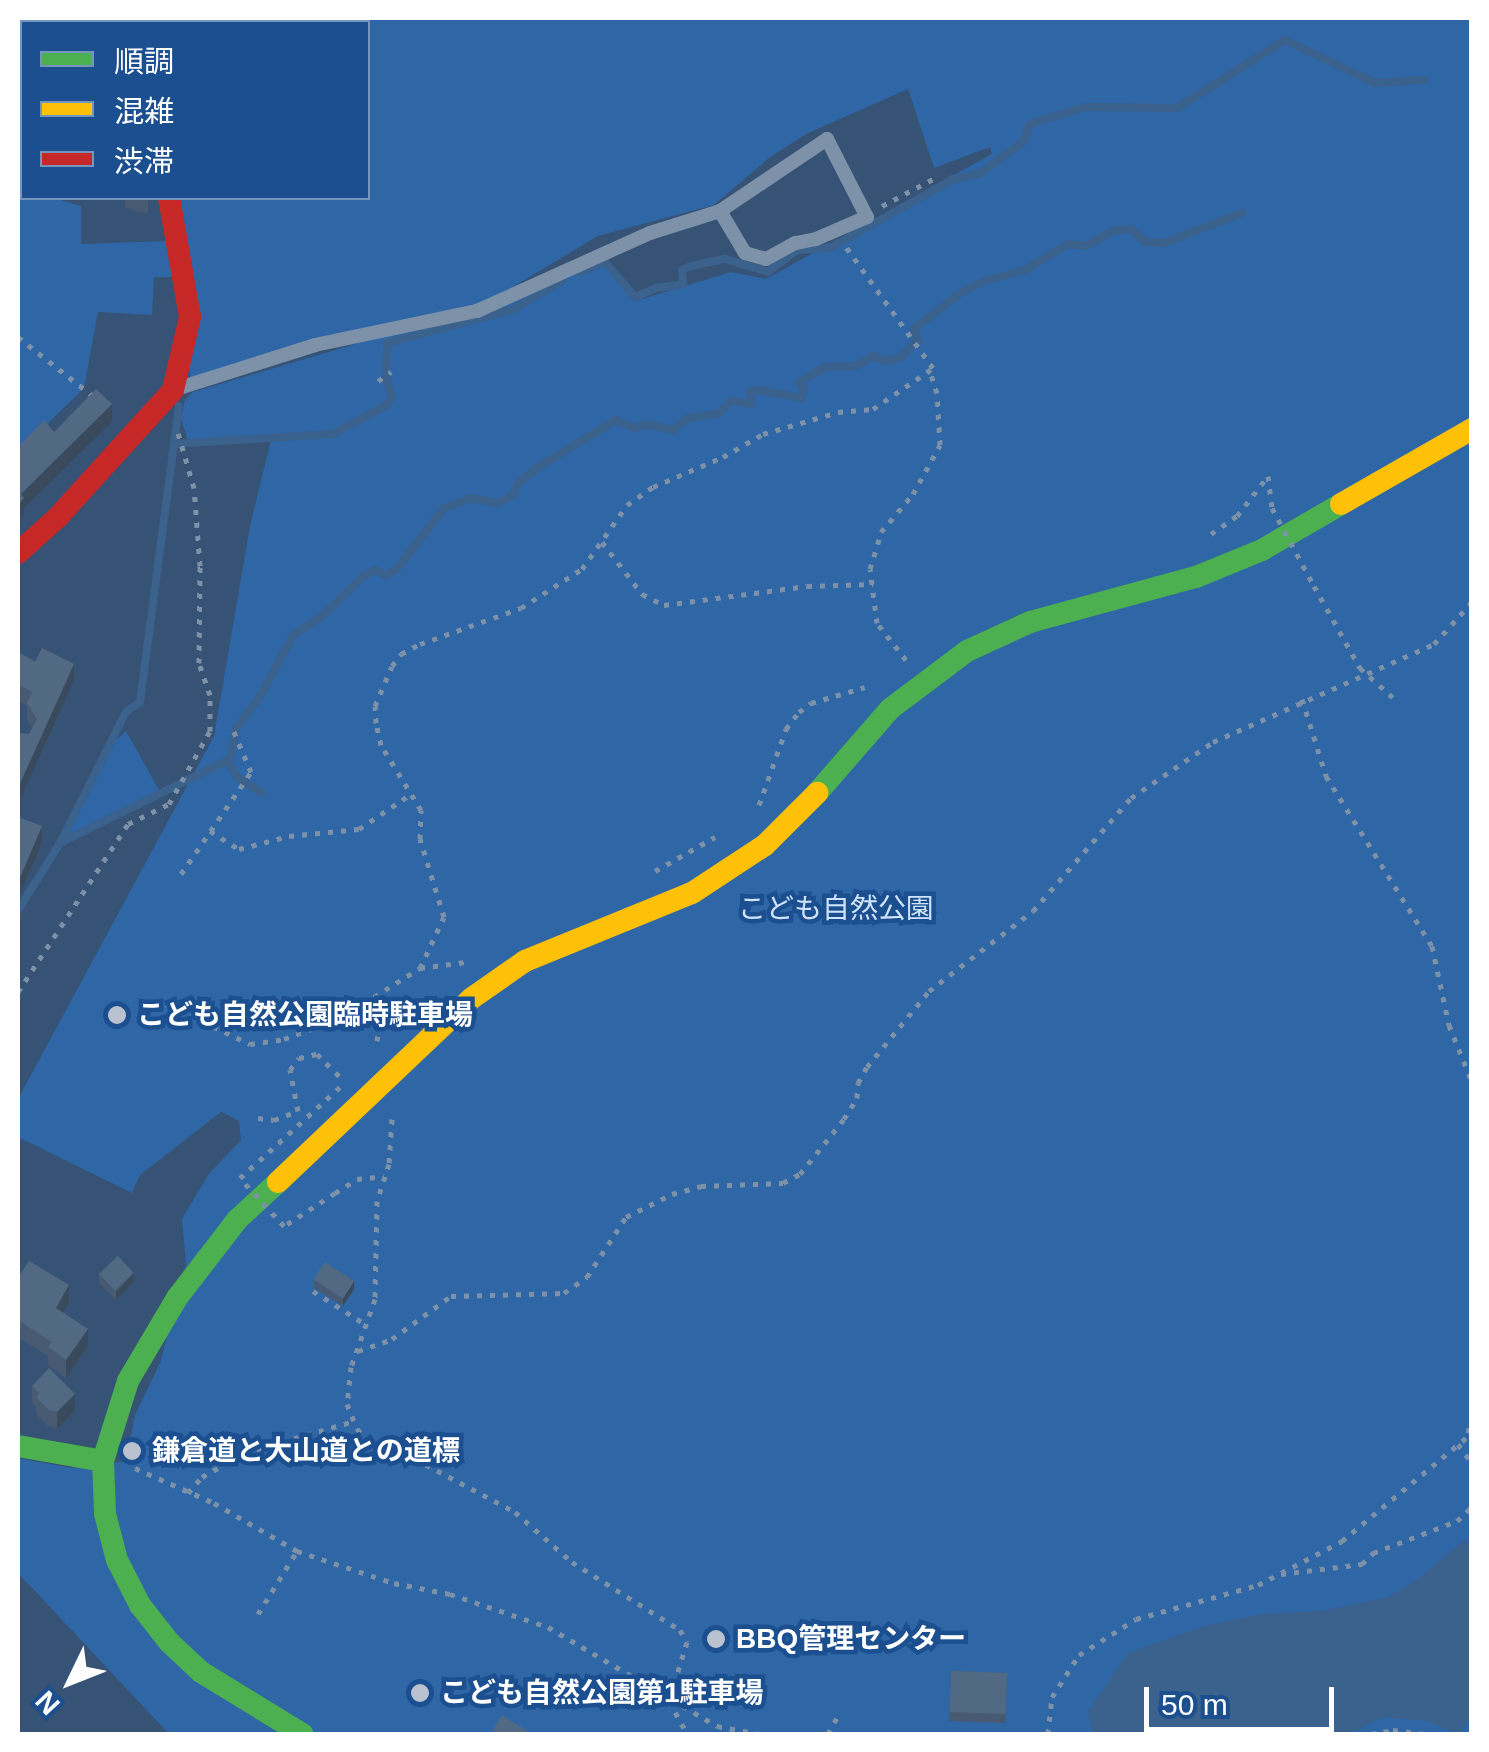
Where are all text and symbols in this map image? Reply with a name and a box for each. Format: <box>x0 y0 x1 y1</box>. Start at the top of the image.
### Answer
legend <box>20 20 370 200</box>
text: 順調 <box>114 45 174 78</box>
text: 混雑 <box>114 95 174 128</box>
text: 渋滞 <box>114 145 174 178</box>
park label: こども自然公園 <box>738 892 934 926</box>
place label: こども自然公園臨時駐車場 <box>137 998 473 1032</box>
marker: こども自然公園臨時駐車場 <box>106 1004 128 1026</box>
place label: 鎌倉道と大山道との道標 <box>152 1434 460 1468</box>
marker: 鎌倉道と大山道との道標 <box>121 1440 143 1462</box>
place label: BBQ管理センター <box>736 1622 966 1656</box>
marker: BBQ管理センター <box>705 1628 727 1650</box>
north arrow <box>20 1632 120 1732</box>
scale bar <box>1149 1667 1339 1729</box>
place label: こども自然公園第1駐車場 <box>440 1676 764 1710</box>
marker: こども自然公園第1駐車場 <box>409 1682 431 1704</box>
text: N <box>29 1685 66 1721</box>
text: 50 m <box>1161 1688 1228 1721</box>

